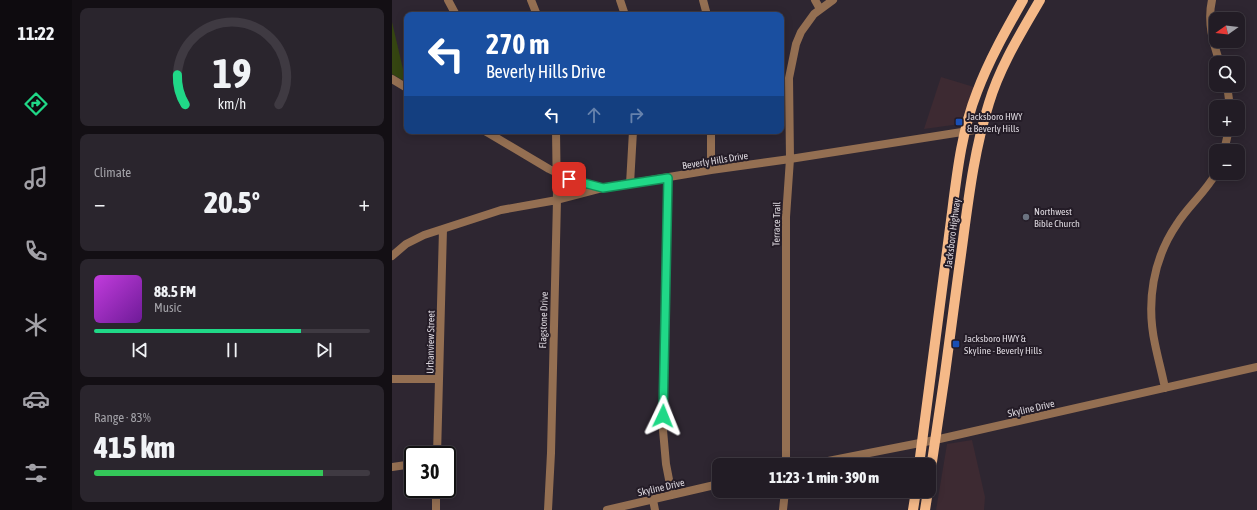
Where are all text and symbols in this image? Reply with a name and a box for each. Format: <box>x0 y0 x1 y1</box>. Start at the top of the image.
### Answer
north arrow <box>1209 12 1245 48</box>
map controls <box>1209 12 1245 180</box>
text: 11:22 <box>17 23 55 44</box>
icon: left <box>420 28 472 80</box>
text: 270 m <box>486 28 549 60</box>
text: 19 <box>212 49 252 97</box>
button: search <box>1209 56 1245 92</box>
text: Beverly Hills Drive <box>486 61 606 82</box>
icon: directions <box>22 90 50 118</box>
text: km/h <box>218 95 246 111</box>
button: + <box>1209 100 1245 136</box>
icon: left <box>541 104 563 126</box>
icon: ahead <box>583 104 605 126</box>
icon: right <box>625 104 647 126</box>
place label: Jacksboro HWY & Beverly Hills <box>967 111 1023 134</box>
marker: Jacksboro HWY & Beverly Hills <box>954 117 964 127</box>
button: − <box>1209 144 1245 180</box>
street label: Beverly Hills Drive <box>681 150 749 171</box>
pin <box>552 162 586 196</box>
icon: music <box>22 164 50 192</box>
text: Climate <box>94 165 131 180</box>
icon: arrive <box>558 168 580 190</box>
text: 20.5° <box>204 185 260 219</box>
text: − <box>94 190 105 216</box>
text: + <box>359 190 370 216</box>
street label: Jacksboro Highway <box>943 198 962 268</box>
street label: Terrace Trail <box>771 201 782 246</box>
place label: Northwest Bible Church <box>1034 206 1080 229</box>
marker: Northwest Bible Church <box>1021 212 1031 222</box>
icon: phone <box>22 237 50 265</box>
text: 88.5 FM <box>154 283 196 300</box>
street label: Flagstone Drive <box>537 291 550 349</box>
text: Music <box>154 300 181 315</box>
street label: Urbanview Street <box>424 310 437 374</box>
icon: climate <box>22 311 50 339</box>
place label: Jacksboro HWY & Skyline - Beverly Hills <box>964 333 1042 356</box>
icon: previous <box>129 339 151 361</box>
icon: pause <box>221 339 243 361</box>
icon: next <box>313 339 335 361</box>
marker: Jacksboro HWY & Skyline - Beverly Hills <box>951 339 961 349</box>
icon: car <box>22 385 50 413</box>
position arrow <box>642 395 684 437</box>
street label: Skyline Drive <box>1007 398 1056 419</box>
text: Range · 83% <box>94 410 151 425</box>
text: 415 km <box>94 430 175 464</box>
speed limit sign: 30 <box>404 446 456 498</box>
icon: filters <box>22 459 50 487</box>
text: 11:23 · 1 min · 390 m <box>769 469 879 486</box>
street label: Skyline Drive <box>637 477 686 498</box>

